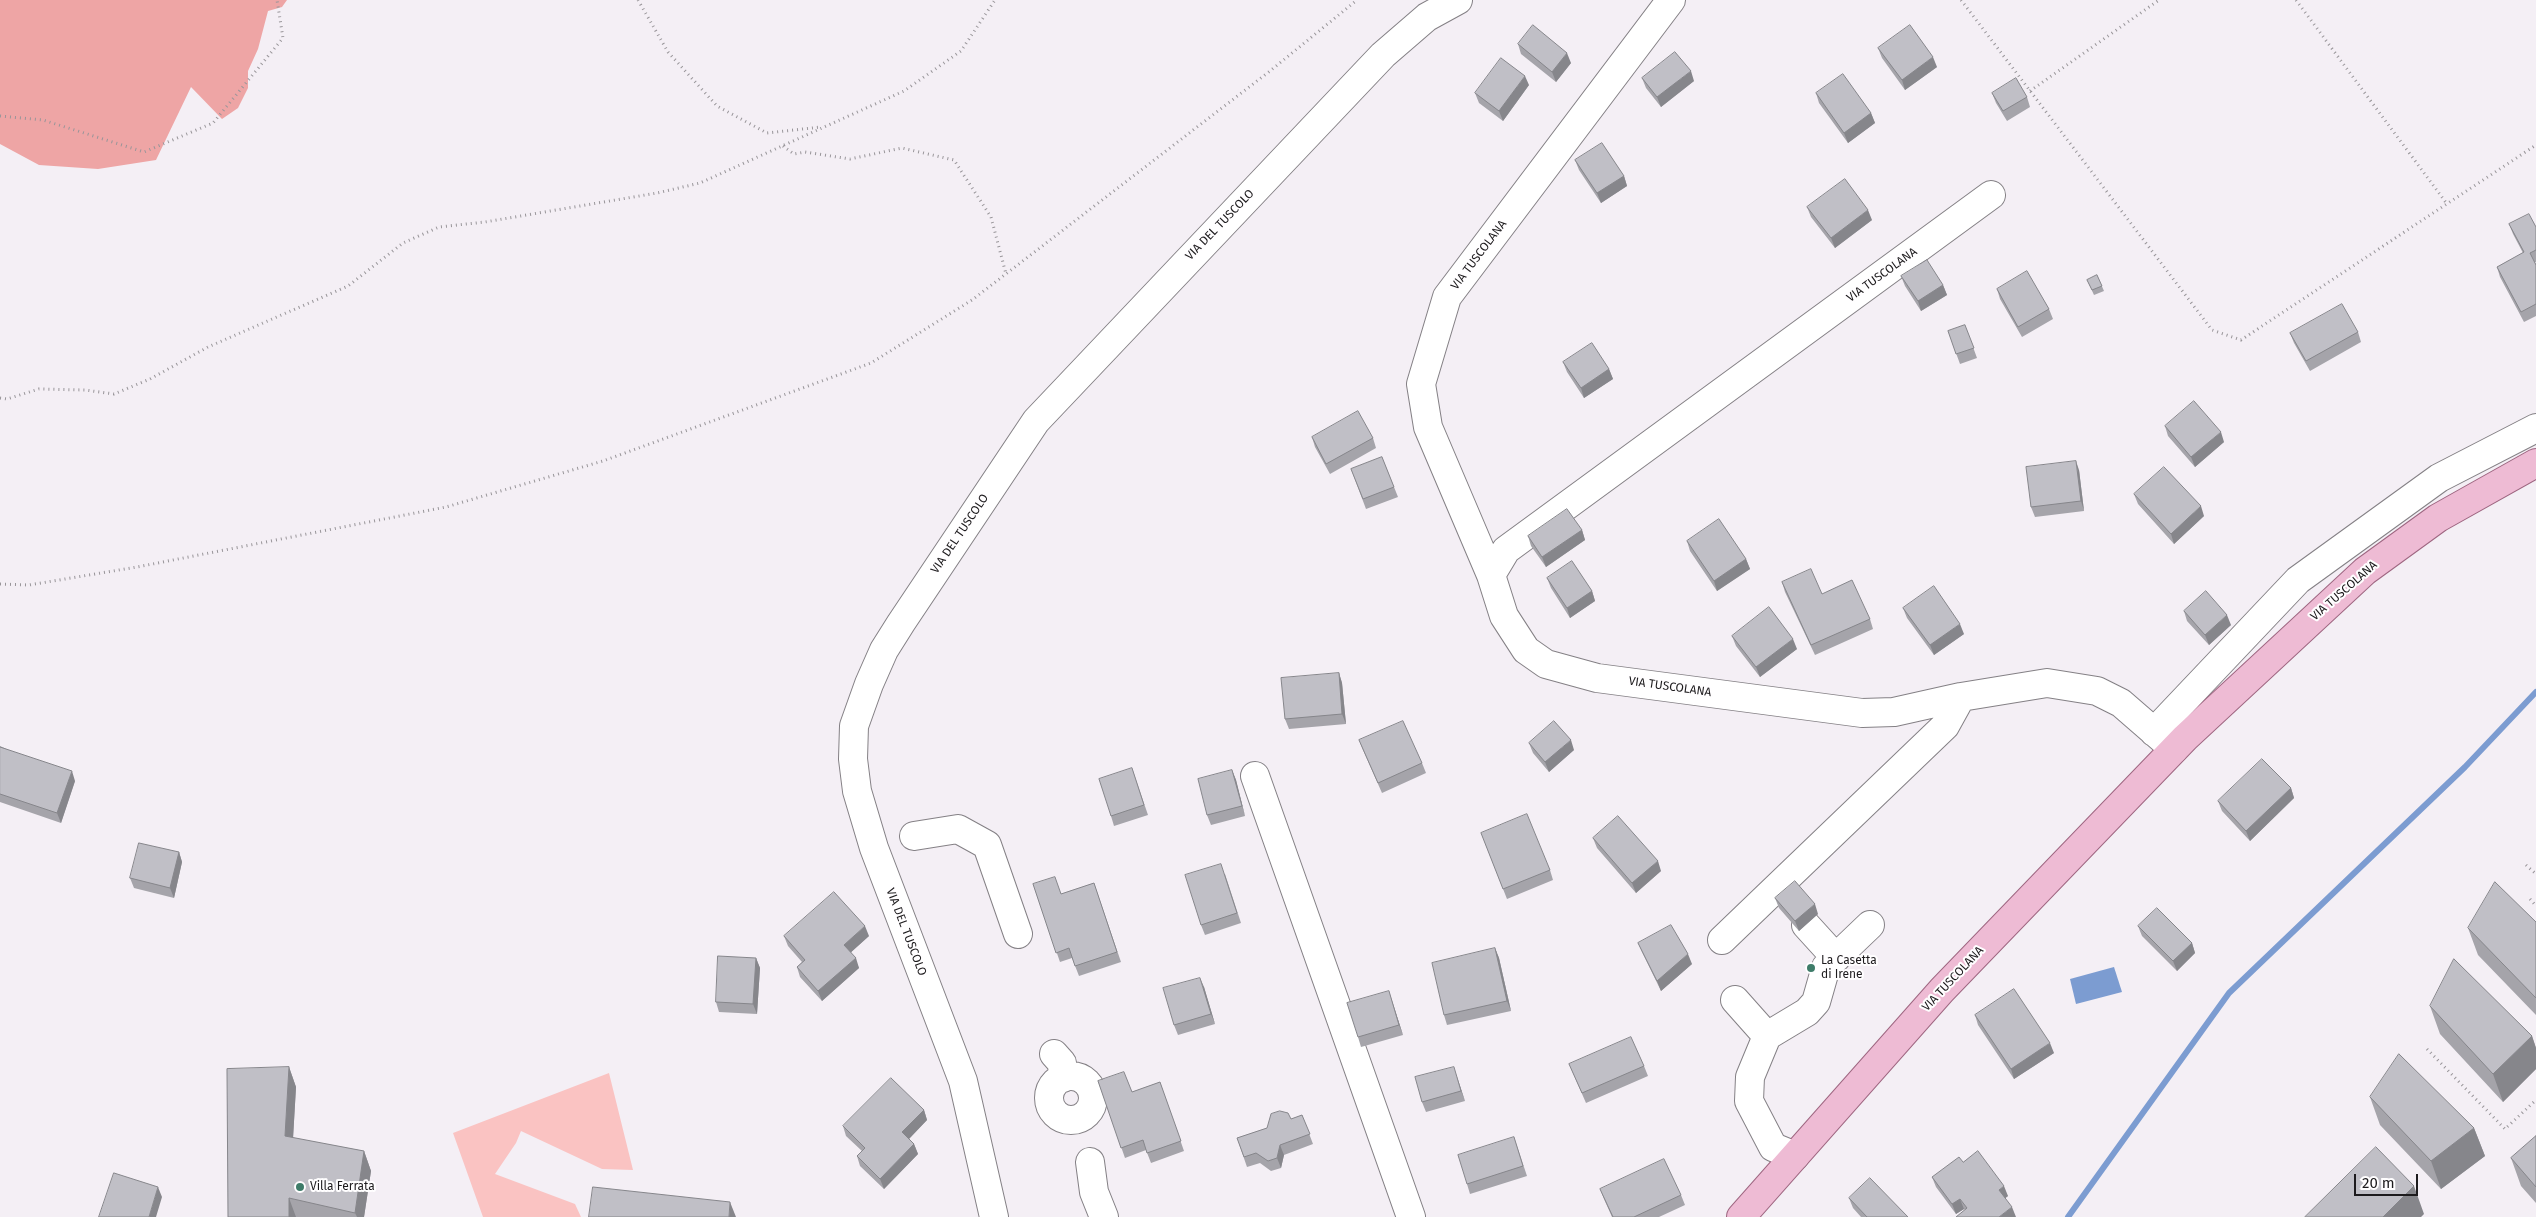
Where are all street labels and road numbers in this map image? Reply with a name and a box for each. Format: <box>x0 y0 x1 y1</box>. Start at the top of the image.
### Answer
street label: VIA DEL TUSCOLO <box>1183 187 1257 263</box>
street label: VIA TUSCOLANA <box>1448 217 1510 293</box>
street label: VIA TUSCOLANA <box>1844 245 1920 305</box>
street label: VIA DEL TUSCOLO <box>928 492 992 576</box>
street label: VIA TUSCOLANA <box>2308 558 2380 624</box>
street label: VIA TUSCOLANA <box>1628 674 1712 700</box>
street label: VIA DEL TUSCOLO <box>883 886 929 978</box>
street label: VIA TUSCOLANA <box>1919 944 1987 1014</box>

